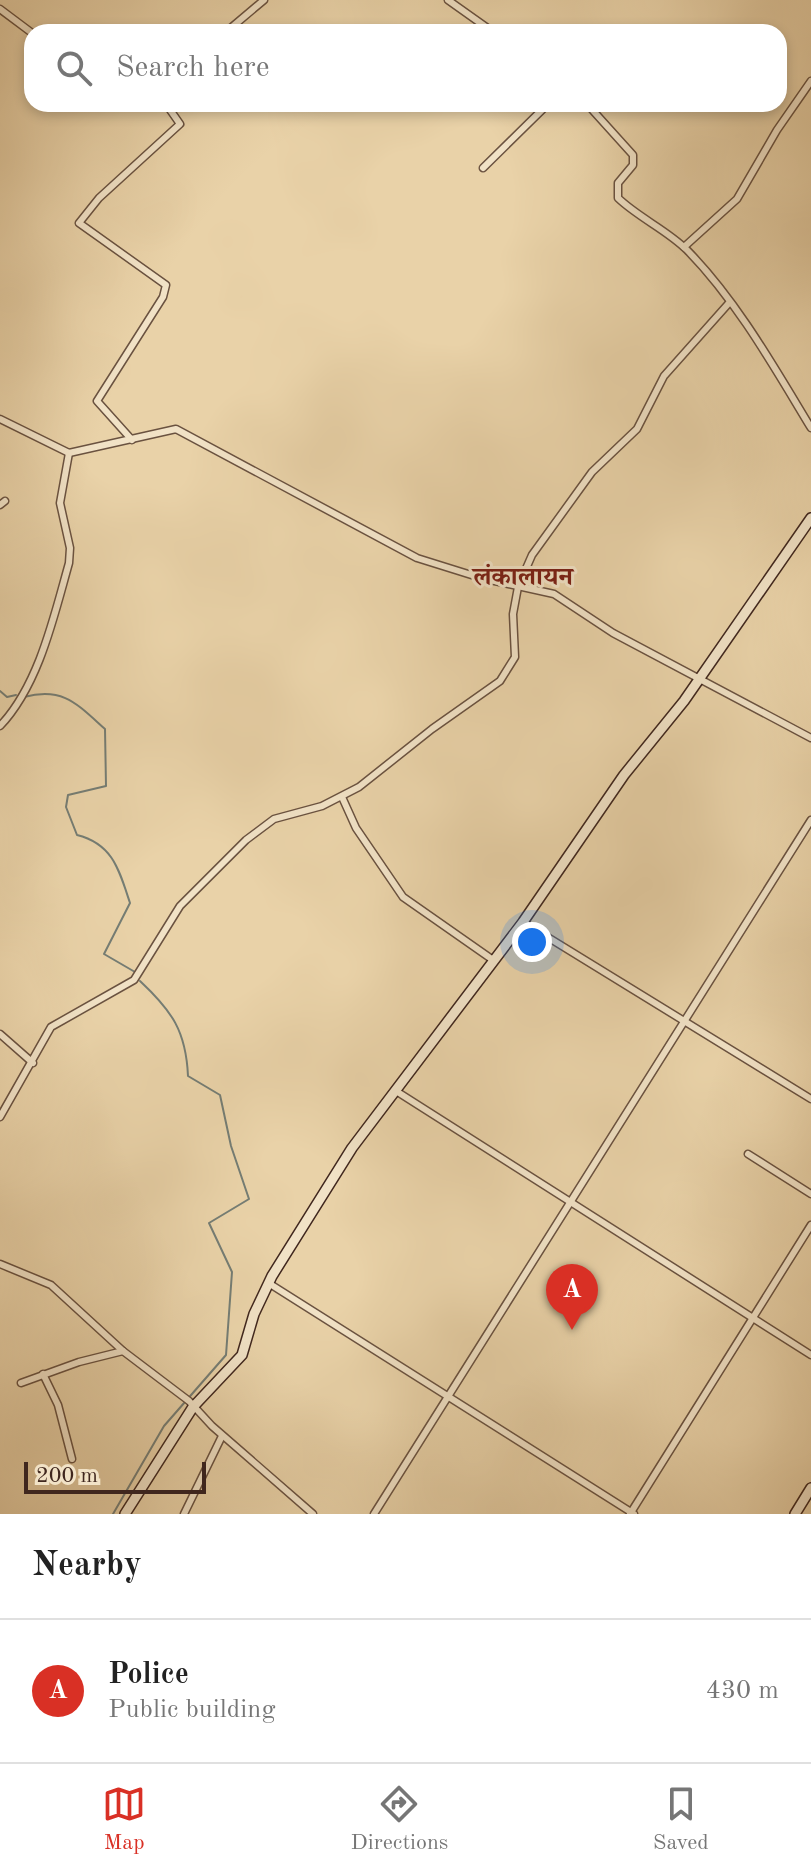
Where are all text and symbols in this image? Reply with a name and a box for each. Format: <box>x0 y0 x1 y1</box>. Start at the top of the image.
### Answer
search box <box>24 24 787 112</box>
icon: search <box>52 46 96 90</box>
text: Search here <box>116 53 270 83</box>
district label: लंकालायन <box>471 563 575 591</box>
your location <box>512 922 552 962</box>
pin: A <box>546 1264 598 1330</box>
scale bar <box>24 1458 206 1494</box>
text: 200 m <box>36 1465 98 1487</box>
text: Nearby <box>32 1549 142 1583</box>
text: Police <box>108 1660 189 1690</box>
text: A <box>48 1678 68 1704</box>
text: 430 m <box>706 1678 779 1704</box>
text: Public building <box>108 1697 275 1723</box>
tab: Map <box>102 1782 146 1857</box>
tab: Directions <box>351 1782 448 1857</box>
tab: Saved <box>653 1782 709 1857</box>

